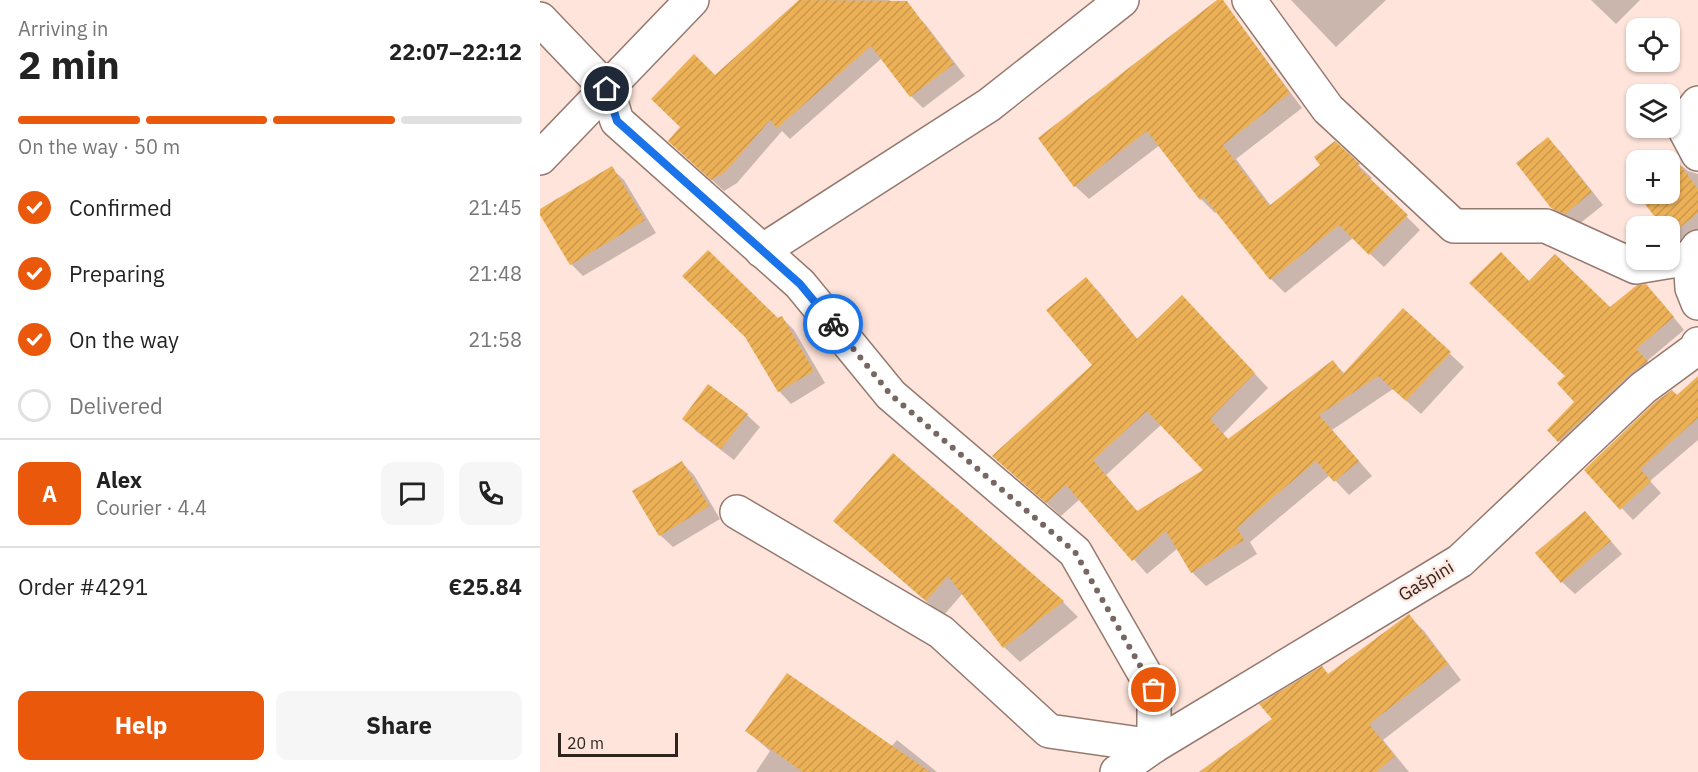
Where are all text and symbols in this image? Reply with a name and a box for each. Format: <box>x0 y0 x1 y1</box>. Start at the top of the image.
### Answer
text: Arriving in <box>18 15 108 42</box>
map controls <box>1626 18 1680 270</box>
button: locate <box>1626 18 1680 72</box>
text: 22:07–22:12 <box>389 37 522 66</box>
text: 2 min <box>18 39 120 90</box>
pin <box>581 63 632 114</box>
icon: home <box>590 72 623 105</box>
button: layers <box>1626 84 1680 138</box>
text: On the way · 50 m <box>18 133 180 160</box>
button: + <box>1626 150 1680 204</box>
icon: check <box>18 191 51 224</box>
text: Confirmed <box>69 193 172 222</box>
text: 21:45 <box>468 194 522 221</box>
button: − <box>1626 216 1680 270</box>
icon: check <box>18 257 51 290</box>
text: Preparing <box>69 259 164 288</box>
text: 21:48 <box>468 260 522 287</box>
courier <box>803 294 863 354</box>
icon: bike <box>817 308 850 341</box>
icon: check <box>18 323 51 356</box>
text: On the way <box>69 325 179 354</box>
text: 21:58 <box>468 326 522 353</box>
text: Delivered <box>69 391 163 420</box>
button: chat <box>381 462 444 525</box>
button: phone <box>459 462 522 525</box>
text: Alex <box>96 465 142 494</box>
text: A <box>42 479 57 508</box>
text: Courier · 4.4 <box>96 494 207 521</box>
street label: Gašpini <box>1394 555 1458 606</box>
text: Order #4291 <box>18 572 148 601</box>
text: €25.84 <box>449 572 522 601</box>
pin <box>1128 664 1179 715</box>
icon: bag <box>1137 673 1170 706</box>
button: Help <box>18 691 264 760</box>
button: Share <box>276 691 522 760</box>
scale bar <box>558 730 678 758</box>
text: 20 m <box>567 733 604 753</box>

